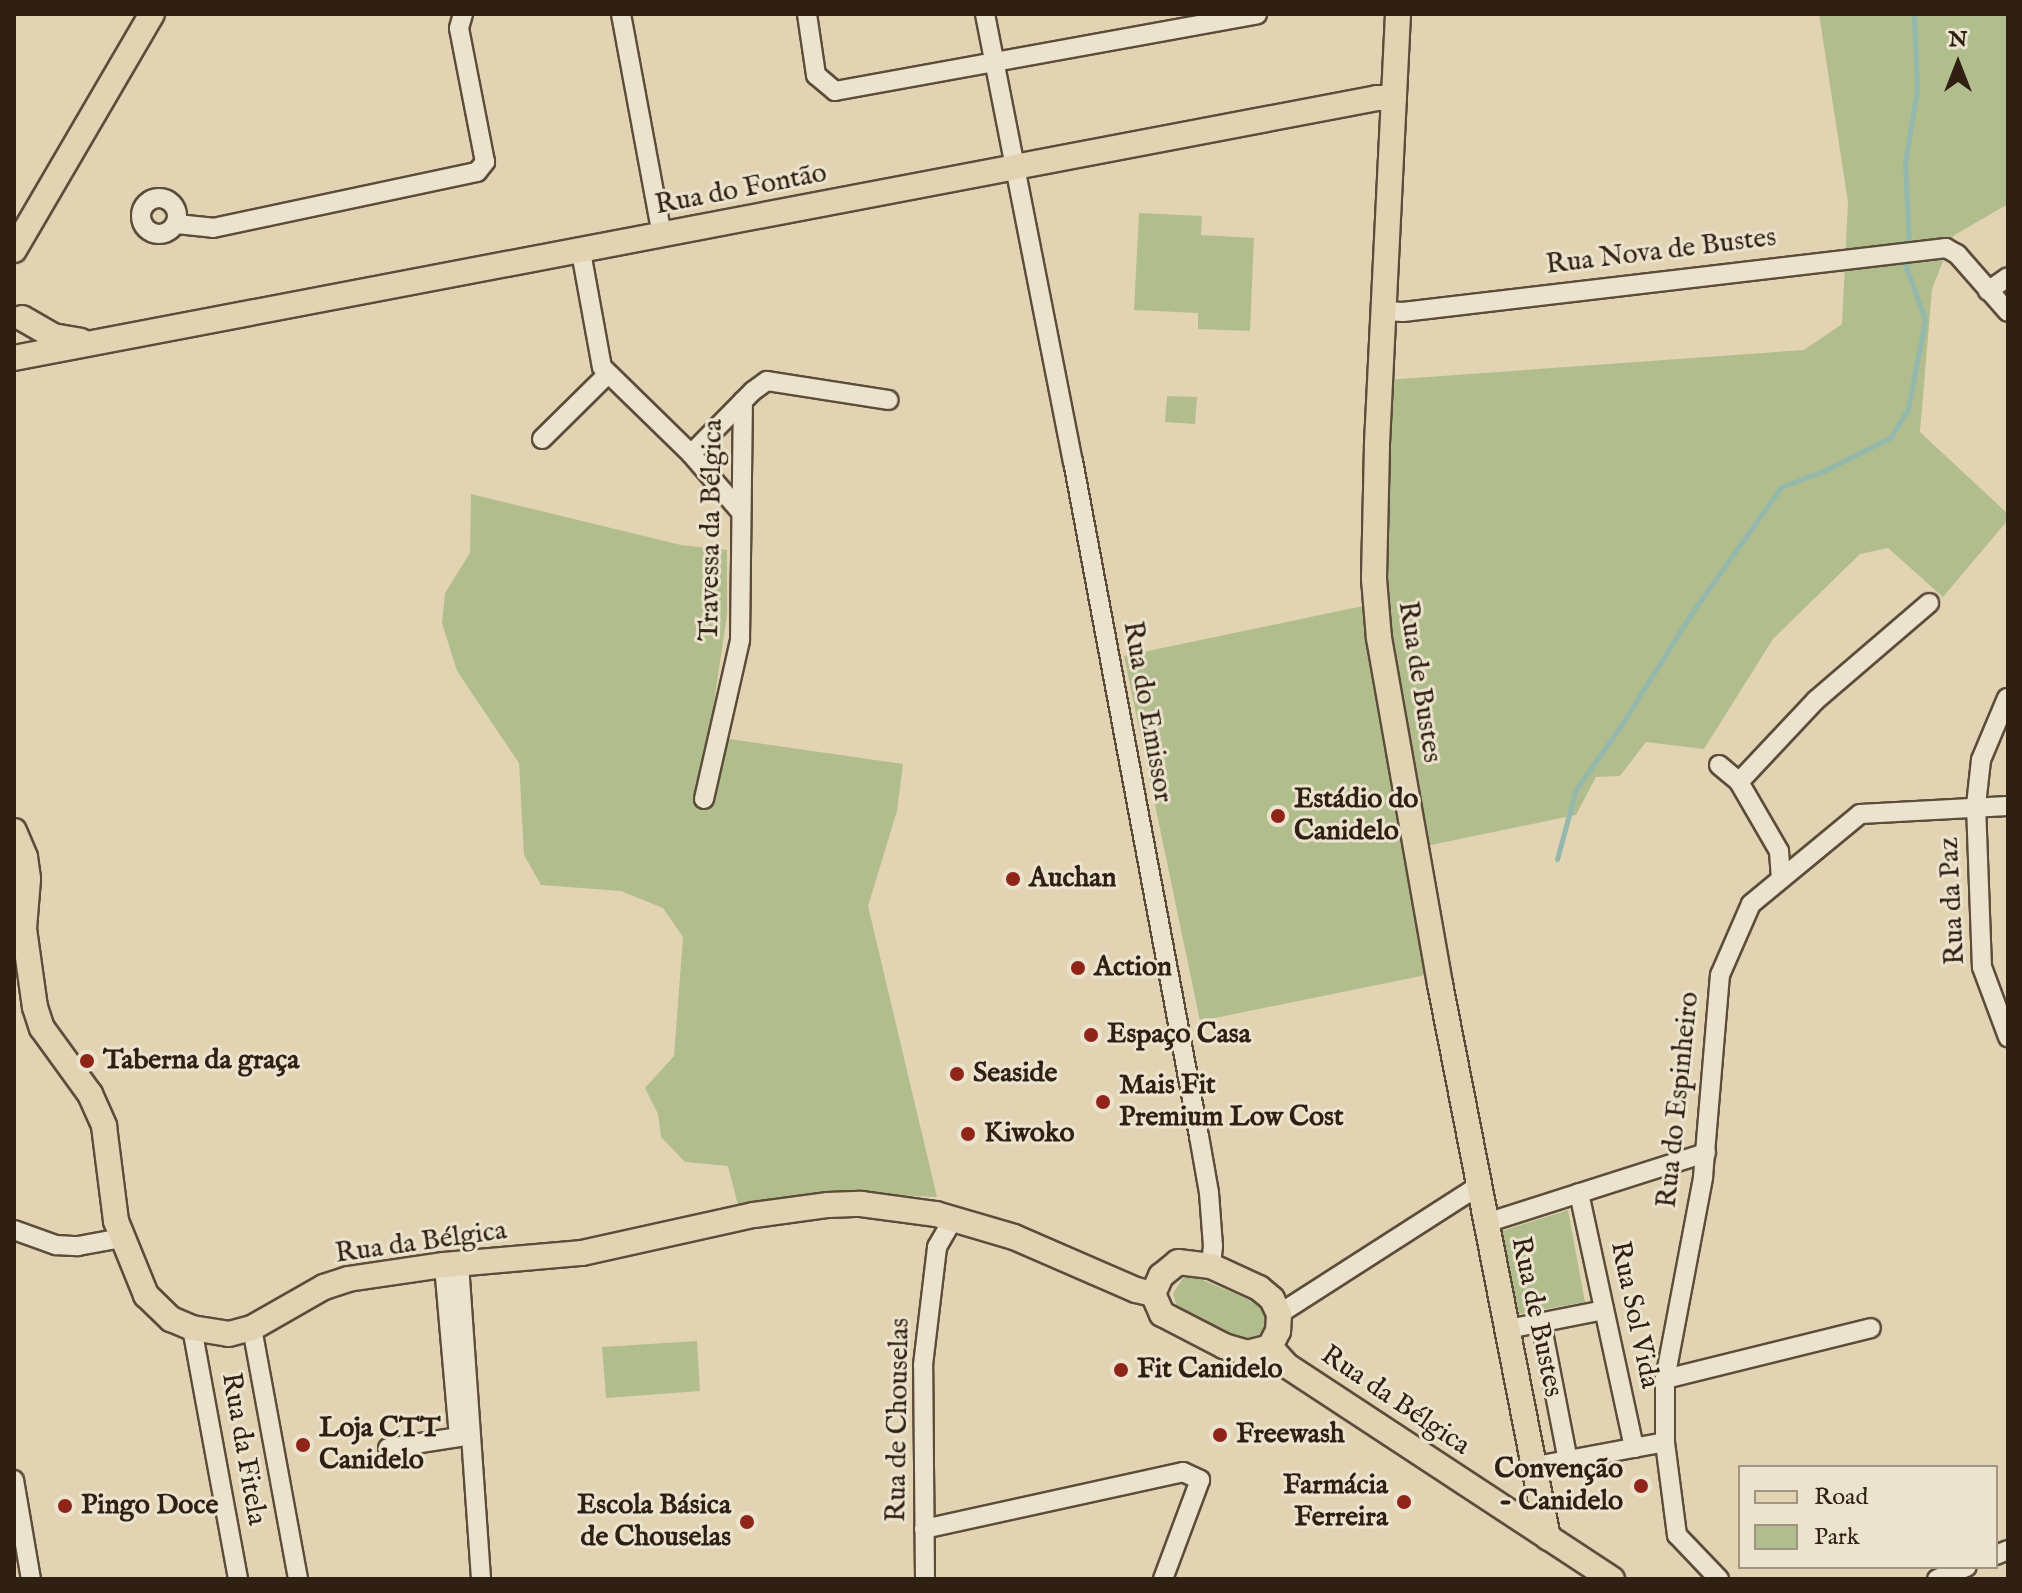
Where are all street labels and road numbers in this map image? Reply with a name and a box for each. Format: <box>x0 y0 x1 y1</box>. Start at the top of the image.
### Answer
street label: Rua do Fontão <box>652 157 830 223</box>
street label: Rua Nova de Bustes <box>1544 221 1778 283</box>
street label: Travessa da Bélgica <box>693 419 731 641</box>
street label: Rua de Bustes <box>1390 599 1448 765</box>
street label: Rua do Emissor <box>1115 619 1179 805</box>
street label: Rua da Paz <box>1933 836 1973 966</box>
street label: Rua do Espinheiro <box>1651 990 1707 1210</box>
street label: Rua da Bélgica <box>333 1214 509 1272</box>
street label: Rua de Bustes <box>1503 1234 1569 1400</box>
street label: Rua Sol Vida <box>1602 1238 1666 1392</box>
street label: Rua de Chouselas <box>880 1318 918 1522</box>
street label: Rua da Bélgica <box>1314 1339 1476 1463</box>
street label: Rua da Fitela <box>213 1370 273 1528</box>

